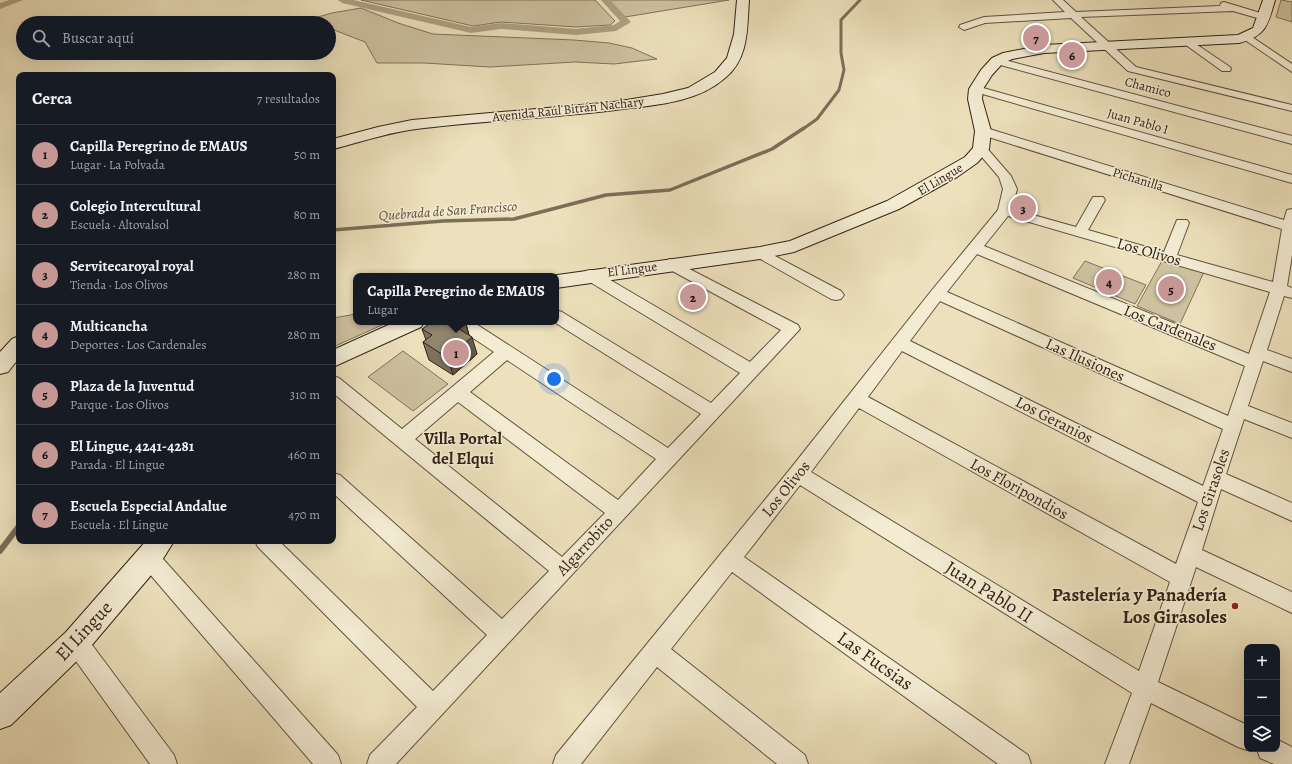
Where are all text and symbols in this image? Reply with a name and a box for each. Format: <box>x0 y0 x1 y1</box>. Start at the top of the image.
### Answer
search box <box>16 16 336 60</box>
pin: 7 <box>1023 23 1049 53</box>
icon: search <box>30 27 52 49</box>
text: Buscar aquí <box>62 28 134 48</box>
pin: 6 <box>1059 40 1085 70</box>
street label: Chamico <box>1123 73 1173 101</box>
text: Cerca <box>32 87 72 110</box>
text: 7 resultados <box>257 90 320 107</box>
street label: Avenida Raúl Bitrán Nachary <box>490 93 645 126</box>
street label: Juan Pablo I <box>1105 104 1171 138</box>
text: Capilla Peregrino de EMAUS <box>70 136 248 156</box>
text: 1 <box>43 146 47 163</box>
text: 50 m <box>294 146 320 163</box>
text: Lugar · La Polvada <box>70 156 165 173</box>
street label: El Lingue <box>914 159 966 199</box>
street label: Pichanilla <box>1110 163 1166 195</box>
pin: 3 <box>1010 193 1036 223</box>
text: Colegio Intercultural <box>70 196 201 216</box>
water label: Quebrada de San Francisco <box>378 197 518 225</box>
text: 2 <box>42 206 48 223</box>
text: 80 m <box>293 206 320 223</box>
text: Escuela · Altovalsol <box>70 216 169 233</box>
street label: Los Olivos <box>1114 232 1184 272</box>
text: Servitecaroyal royal <box>70 256 194 276</box>
street label: El Lingue <box>606 257 658 280</box>
text: 3 <box>42 266 48 283</box>
text: 280 m <box>287 266 320 283</box>
pin: 4 <box>1096 267 1122 297</box>
popup <box>353 273 559 325</box>
pin: 5 <box>1158 274 1184 304</box>
text: Tienda · Los Olivos <box>70 276 168 293</box>
text: Capilla Peregrino de EMAUS <box>367 281 545 301</box>
pin: 2 <box>680 282 706 312</box>
street label: Los Cardenales <box>1120 299 1220 357</box>
text: Lugar <box>367 301 398 318</box>
text: Multicancha <box>70 316 148 336</box>
text: 4 <box>42 326 48 343</box>
text: 280 m <box>287 326 320 343</box>
street label: Las Ilusiones <box>1042 333 1128 387</box>
text: Deportes · Los Cardenales <box>70 336 206 353</box>
pin: 1 <box>443 338 469 368</box>
your location <box>544 369 564 389</box>
text: Plaza de la Juventud <box>70 376 194 396</box>
text: 5 <box>42 386 48 403</box>
text: 310 m <box>290 386 320 403</box>
street label: Los Geranios <box>1011 391 1097 449</box>
text: Parque · Los Olivos <box>70 396 169 413</box>
district label: Villa Portal del Elqui <box>423 427 503 470</box>
text: El Lingue, 4241-4281 <box>70 436 194 456</box>
text: 6 <box>42 446 48 463</box>
text: 460 m <box>288 446 320 463</box>
street label: Los Girasoles <box>1187 446 1235 534</box>
street label: Los Floripondios <box>966 453 1072 525</box>
text: Parada · El Lingue <box>70 456 165 473</box>
street label: Los Olivos <box>757 456 815 522</box>
text: Escuela Especial Andalue <box>70 496 227 516</box>
text: 7 <box>42 506 48 523</box>
text: 470 m <box>288 506 320 523</box>
street label: Algarrobito <box>551 511 618 581</box>
text: Escuela · El Lingue <box>70 516 168 533</box>
street label: Juan Pablo II <box>940 555 1038 629</box>
place label: Pastelería y Panadería Los Girasoles <box>1052 582 1228 630</box>
street label: El Lingue <box>49 595 119 667</box>
marker: Pastelería y Panadería Los Girasoles <box>1230 601 1240 611</box>
street label: Las Fucsias <box>832 625 918 697</box>
map controls <box>1244 644 1280 752</box>
button: + <box>1244 644 1280 680</box>
button: − <box>1244 680 1280 716</box>
button: layers <box>1244 716 1280 752</box>

